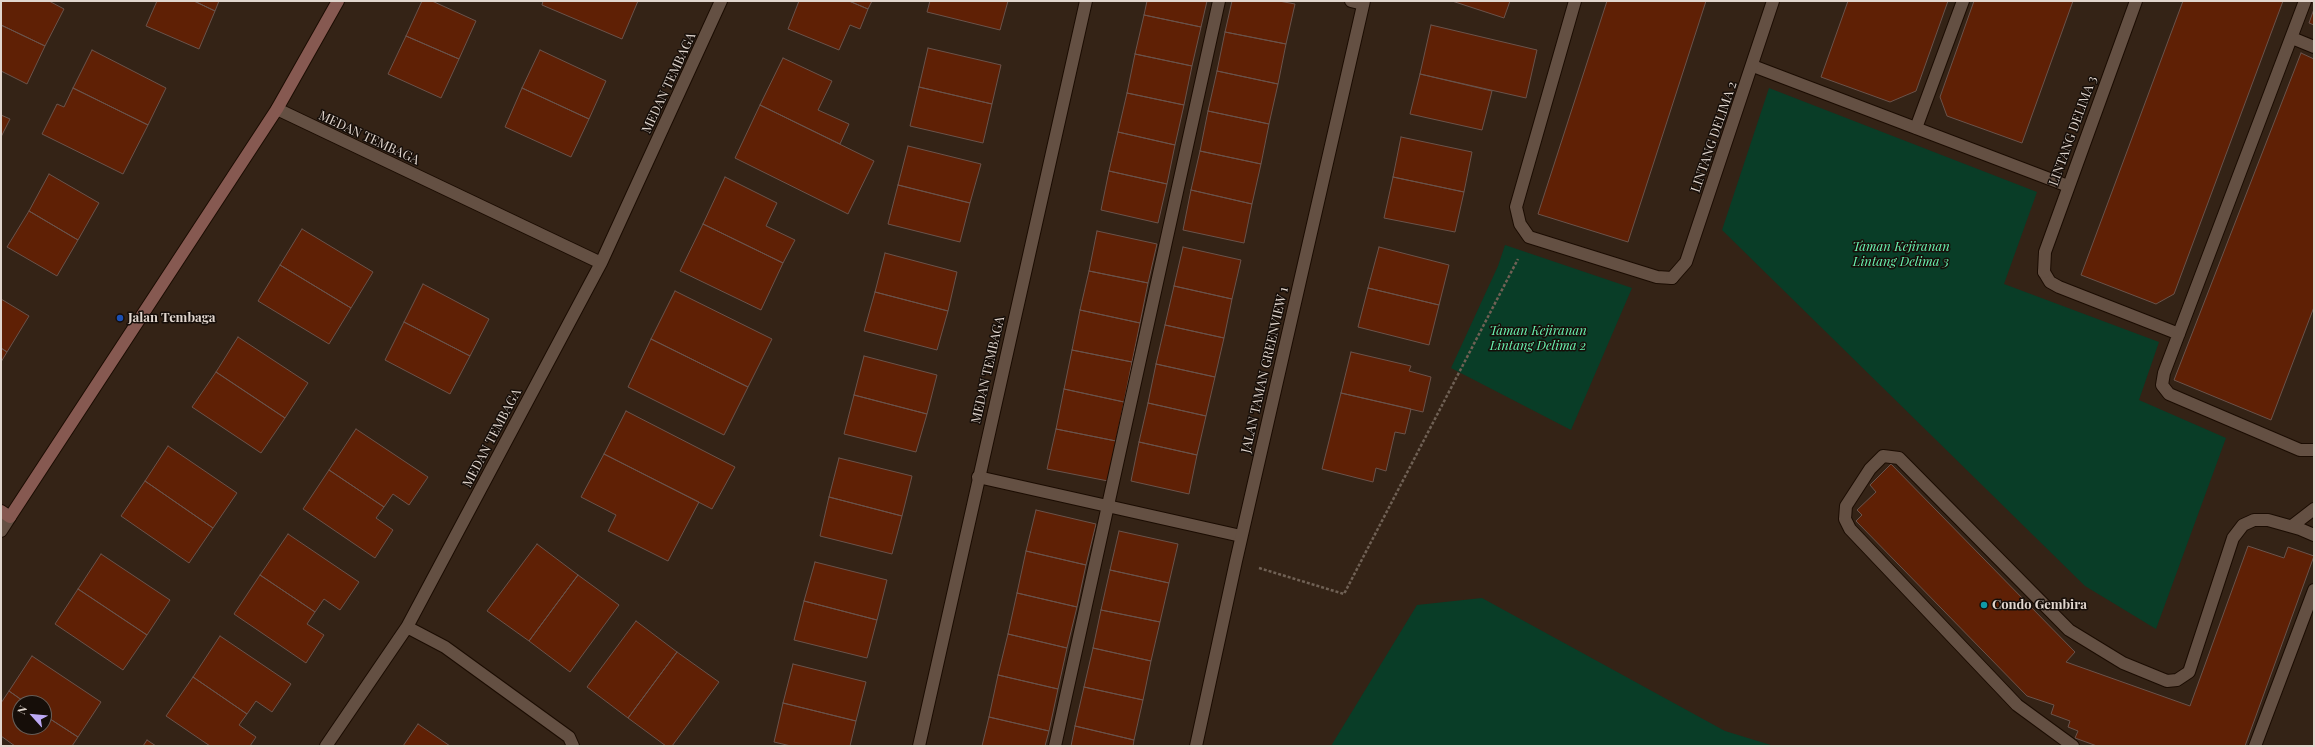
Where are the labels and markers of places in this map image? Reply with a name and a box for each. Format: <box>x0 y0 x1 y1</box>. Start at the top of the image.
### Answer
place label: Jalan Tembaga <box>128 310 216 326</box>
marker: Jalan Tembaga <box>115 313 125 323</box>
place label: Condo Gembira <box>1992 597 2087 613</box>
marker: Condo Gembira <box>1979 600 1989 610</box>

